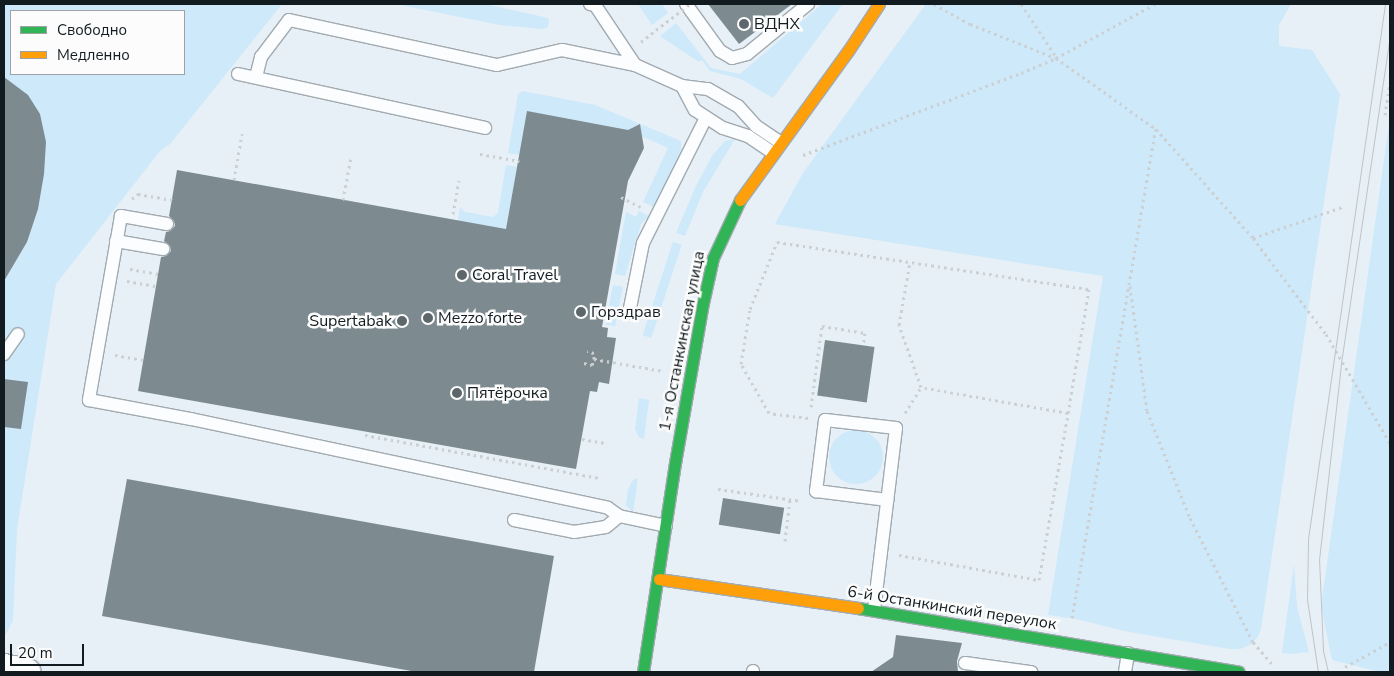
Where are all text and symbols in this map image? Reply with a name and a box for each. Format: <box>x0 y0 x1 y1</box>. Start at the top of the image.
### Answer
legend <box>10 10 185 75</box>
place label: ВДНХ <box>754 14 800 34</box>
marker: ВДНХ <box>738 18 750 30</box>
text: Свободно <box>57 20 127 40</box>
text: Медленно <box>57 45 130 65</box>
street label: 1-я Останкинская улица <box>655 249 709 433</box>
place label: Coral Travel <box>472 265 558 285</box>
marker: Coral Travel <box>456 269 468 281</box>
place label: Горздрав <box>591 302 661 322</box>
marker: Горздрав <box>575 306 587 318</box>
place label: Mezzo forte <box>438 308 522 328</box>
place label: Supertabak <box>309 311 392 331</box>
marker: Mezzo forte <box>422 312 434 324</box>
marker: Supertabak <box>396 315 408 327</box>
place label: Пятёрочка <box>467 383 548 403</box>
marker: Пятёрочка <box>451 387 463 399</box>
street label: 6-й Останкинский переулок <box>846 582 1058 634</box>
scale bar <box>12 634 86 666</box>
text: 20 m <box>18 643 53 663</box>

